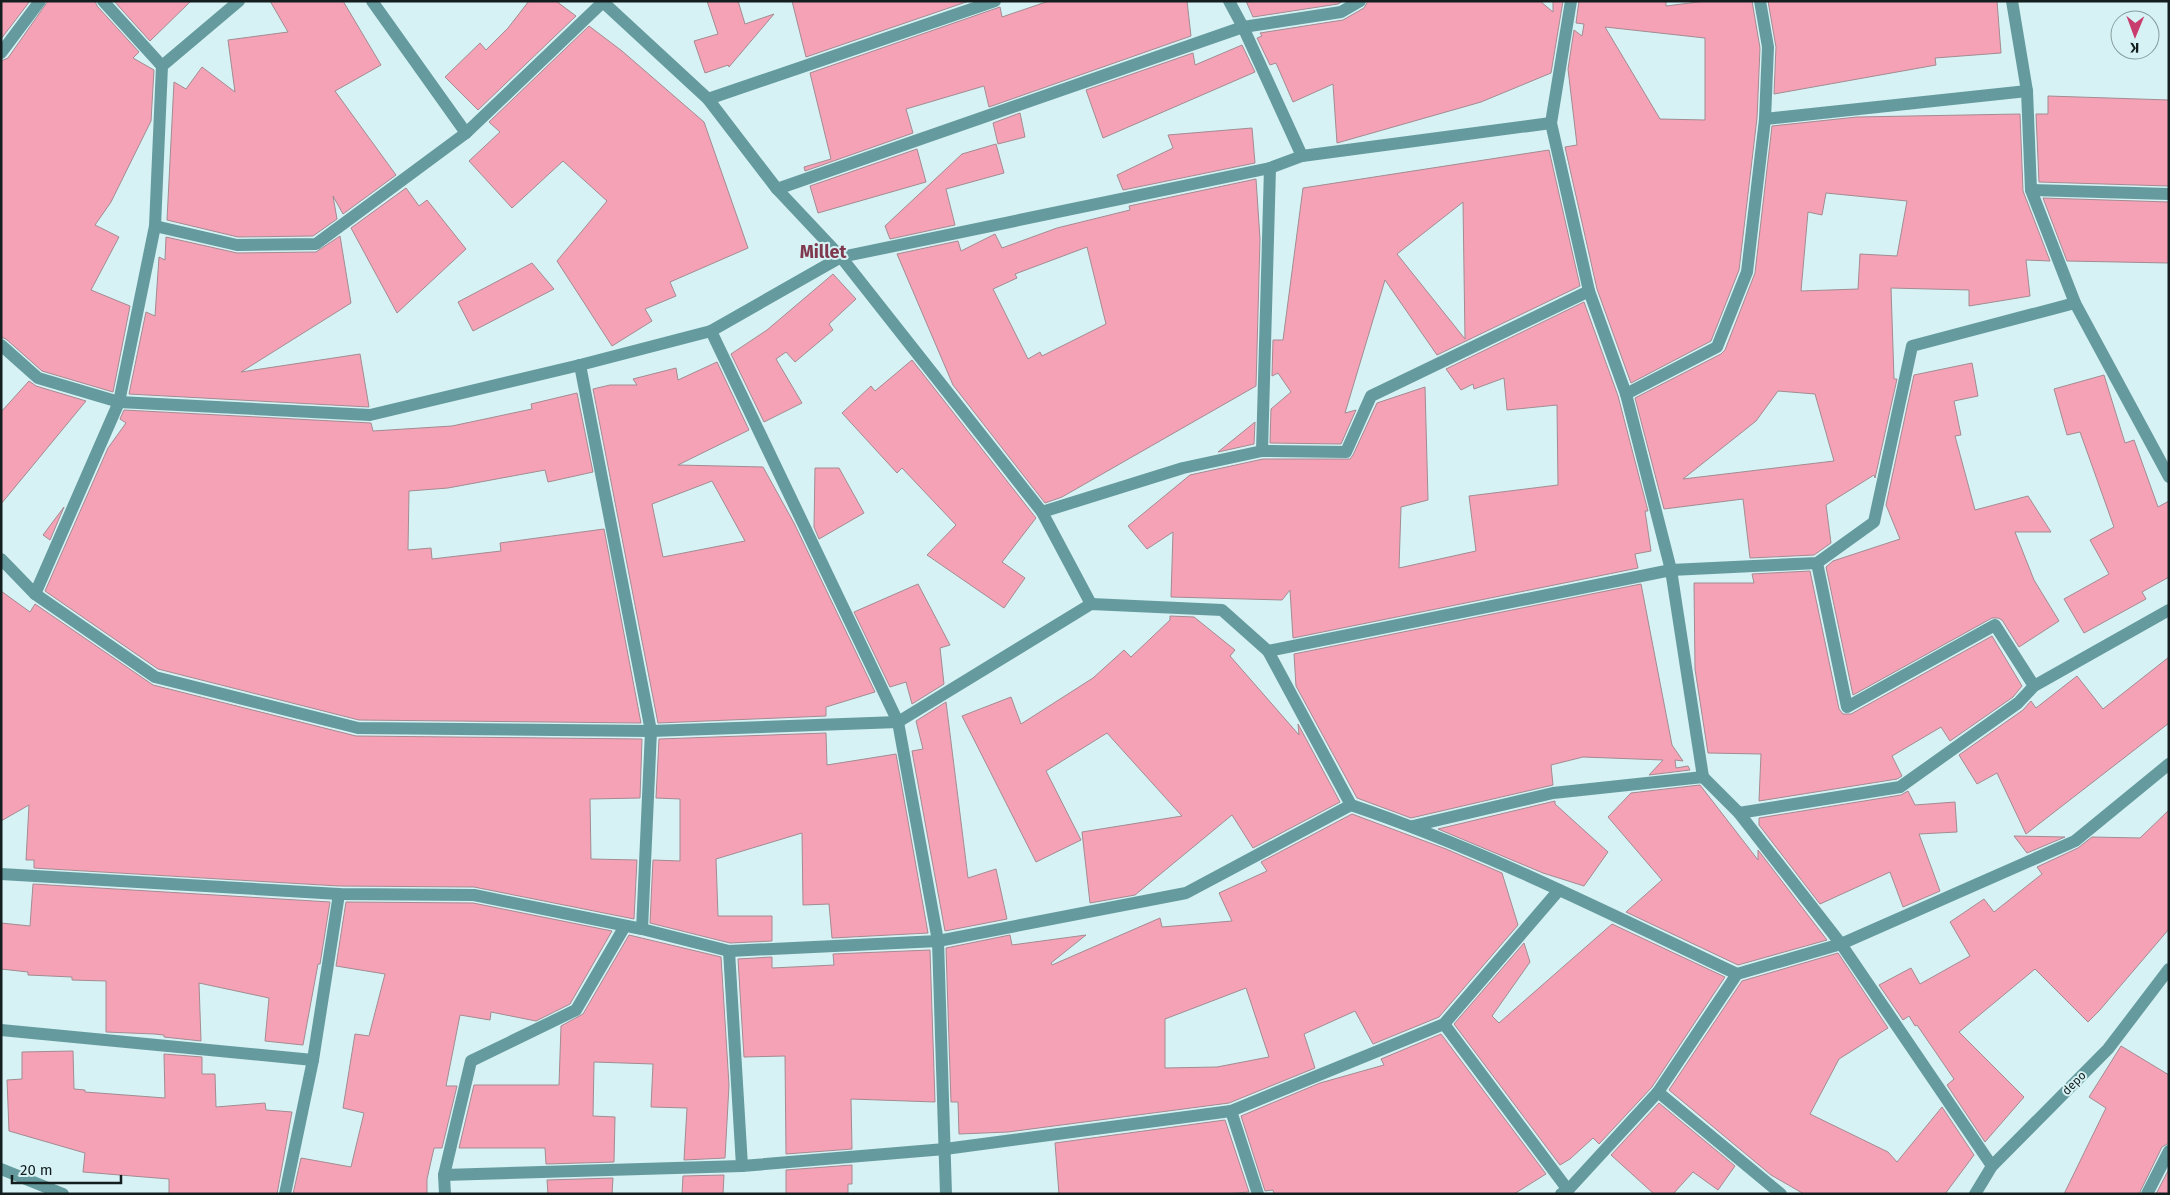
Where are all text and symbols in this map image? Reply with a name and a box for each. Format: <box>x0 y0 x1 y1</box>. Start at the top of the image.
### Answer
north arrow <box>2110 10 2160 60</box>
text: K <box>2129 39 2139 56</box>
district label: Millet <box>800 241 847 263</box>
street label: depo <box>2059 1068 2089 1098</box>
scale bar <box>12 1152 121 1184</box>
text: 20 m <box>20 1161 53 1179</box>

